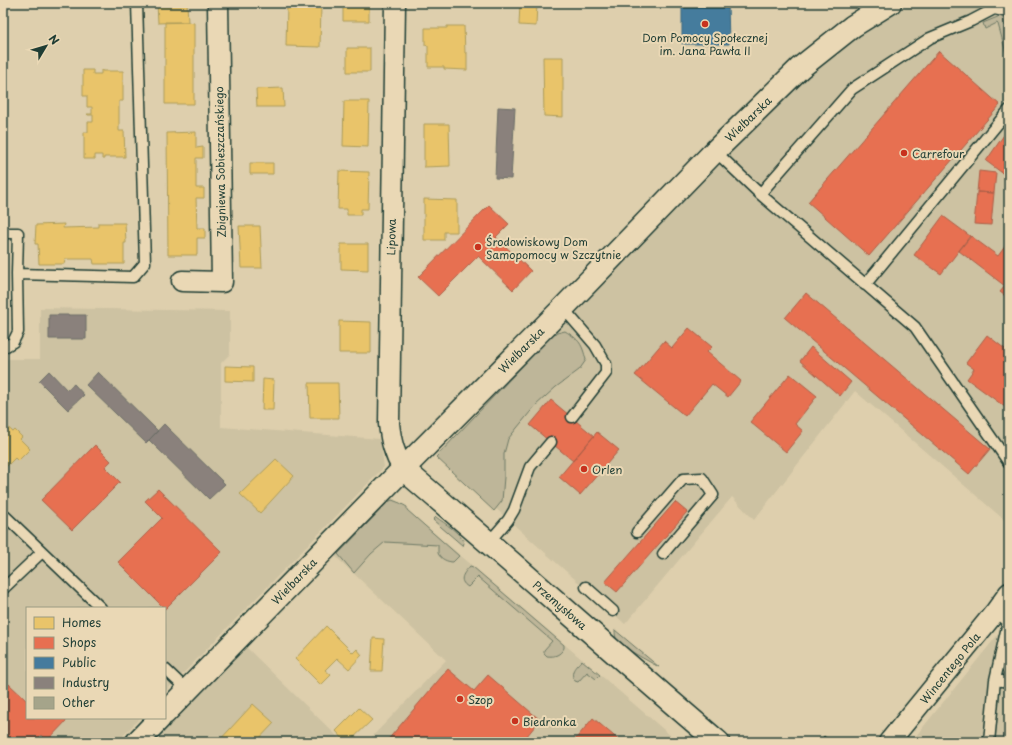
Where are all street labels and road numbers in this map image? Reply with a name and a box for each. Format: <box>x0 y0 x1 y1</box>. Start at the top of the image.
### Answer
street label: Zbigniewa Sobieszczańskiego <box>210 86 230 238</box>
street label: Wielbarska <box>721 92 775 146</box>
street label: Lipowa <box>382 218 400 256</box>
street label: Wielbarska <box>494 323 548 377</box>
street label: Wielbarska <box>267 554 321 608</box>
street label: Przemysłowa <box>529 577 591 634</box>
street label: Wincentego Pola <box>916 628 984 707</box>

